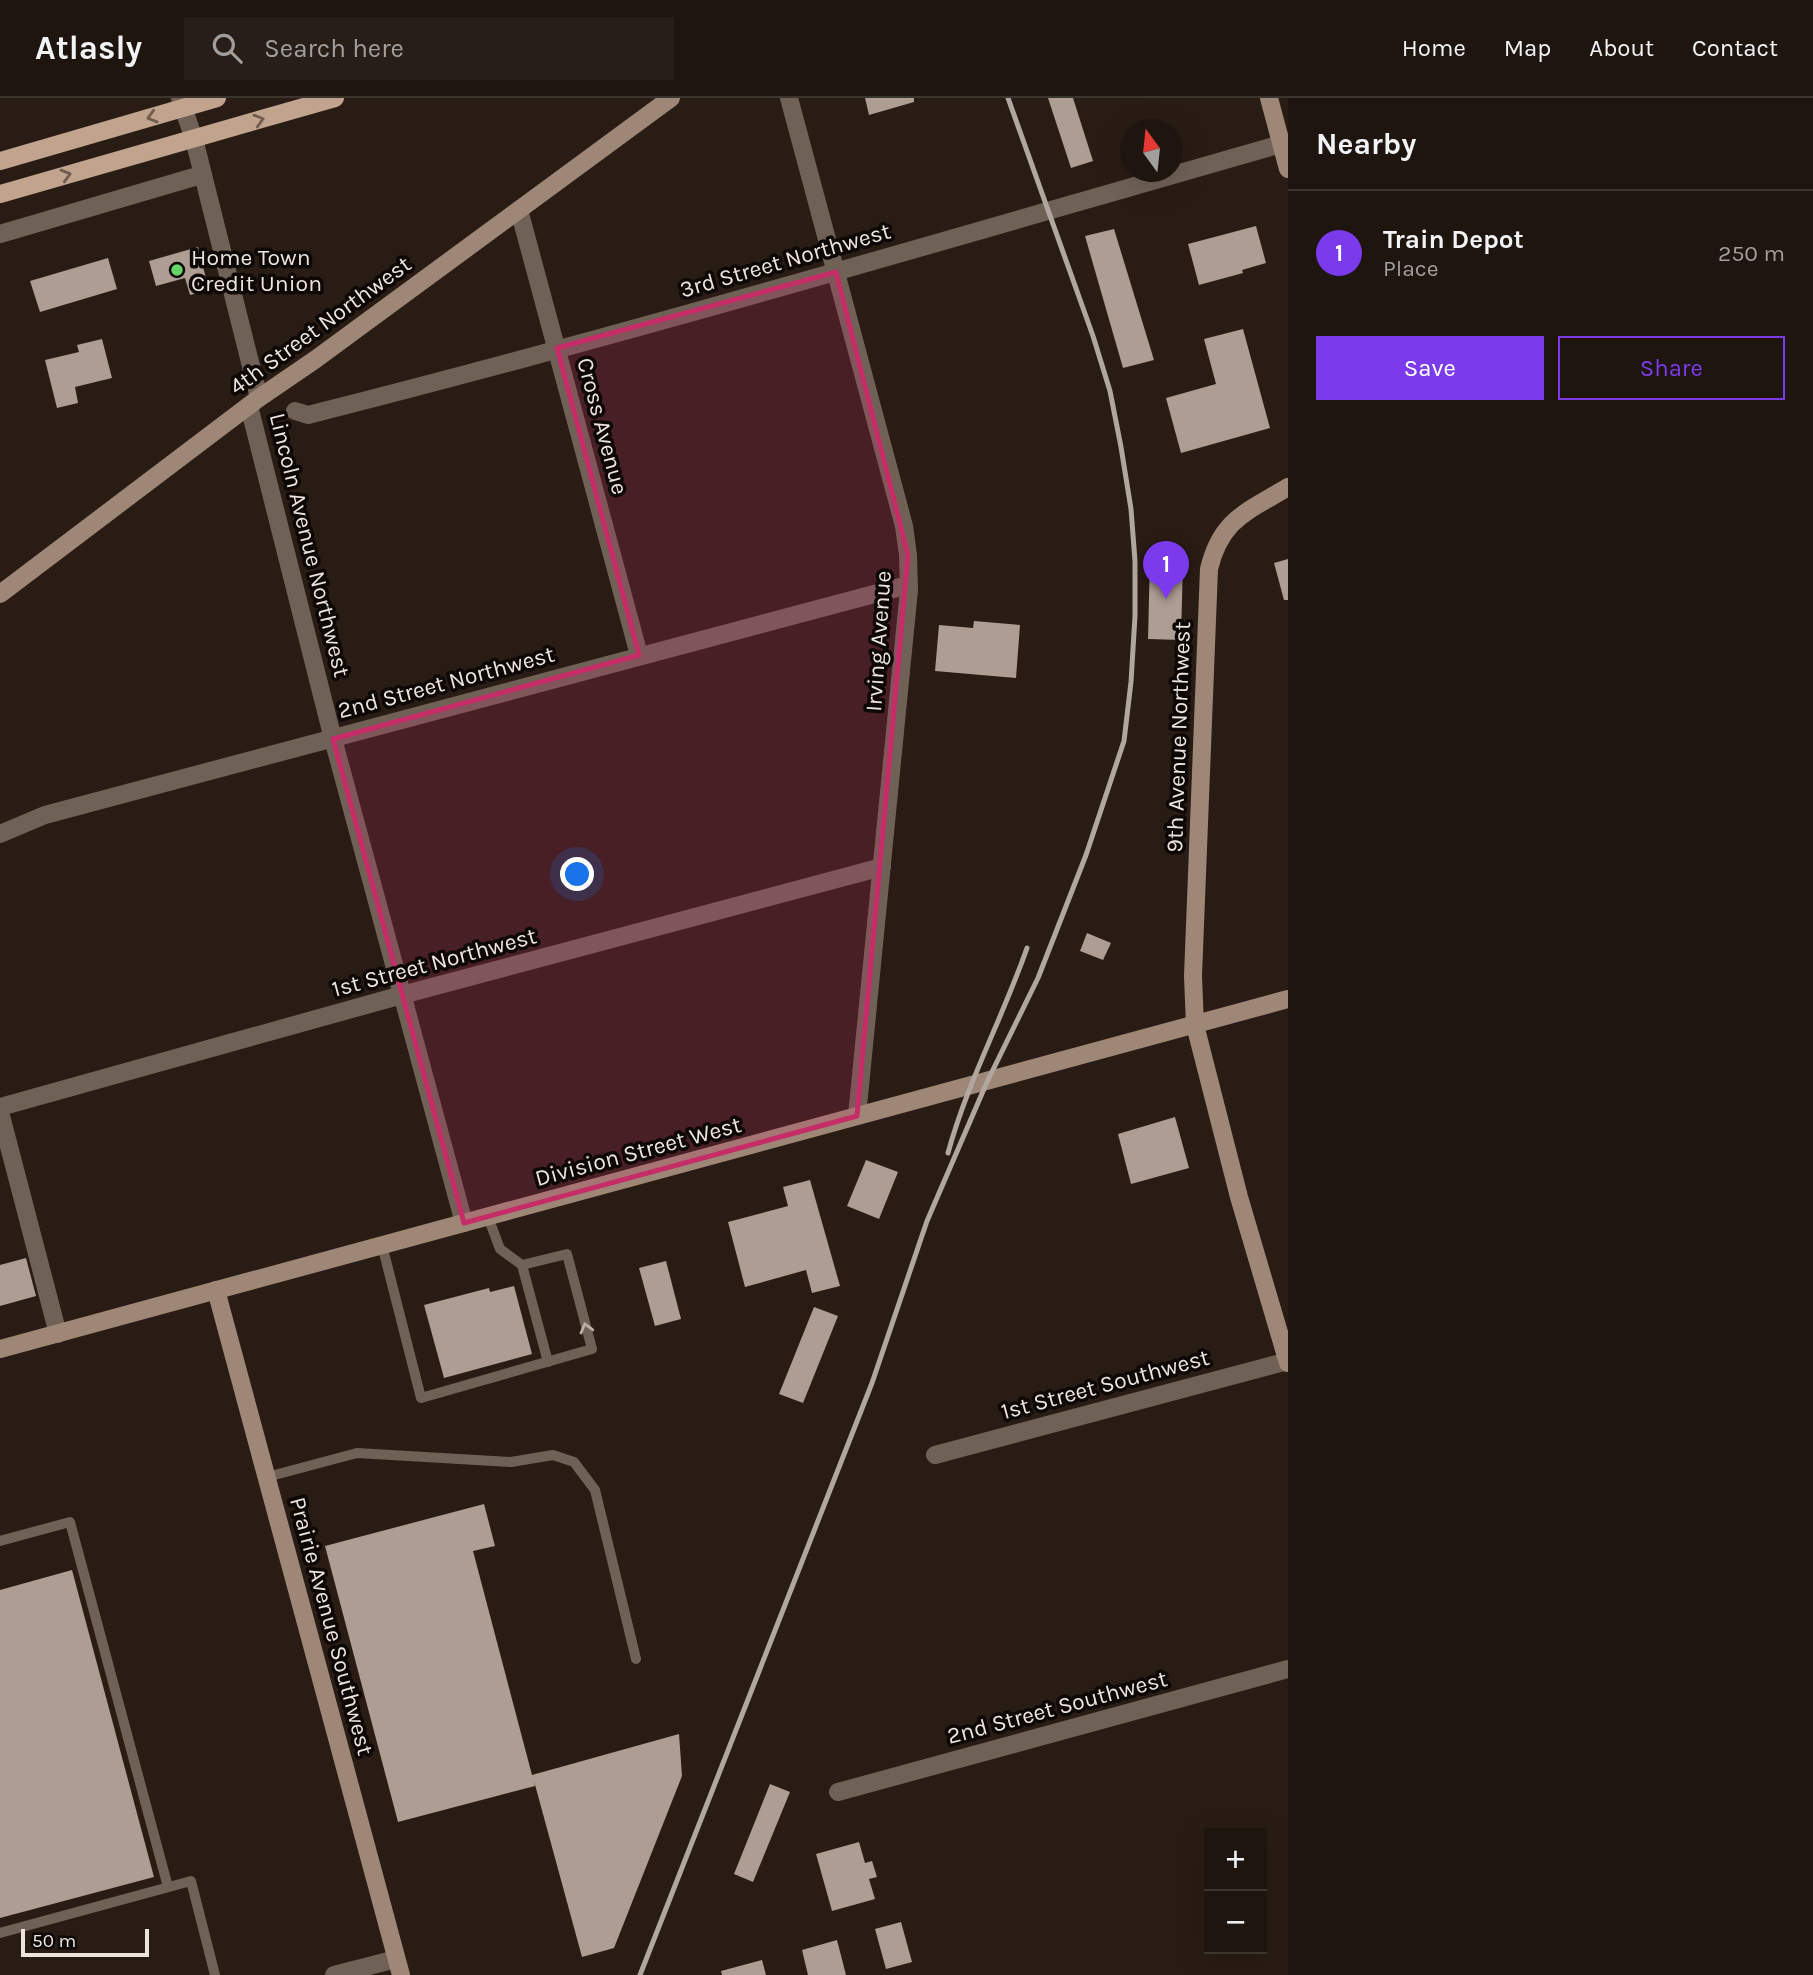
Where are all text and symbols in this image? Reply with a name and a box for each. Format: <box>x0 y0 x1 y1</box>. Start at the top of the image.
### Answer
search box <box>184 17 674 80</box>
text: Atlasly <box>35 29 142 67</box>
icon: search <box>208 29 246 67</box>
text: Search here <box>264 33 404 64</box>
text: Home <box>1402 34 1466 62</box>
text: Map <box>1504 34 1551 62</box>
text: About <box>1589 34 1654 62</box>
text: Contact <box>1692 34 1778 62</box>
one-way arrow <box>146 109 158 124</box>
one-way arrow <box>253 114 265 128</box>
north arrow <box>1120 119 1183 182</box>
text: Nearby <box>1316 126 1416 162</box>
one-way arrow <box>59 169 71 184</box>
street label: 3rd Street Northwest <box>677 217 894 303</box>
text: Train Depot <box>1383 224 1524 255</box>
text: 1 <box>1335 240 1343 267</box>
text: 250 m <box>1718 240 1785 267</box>
place label: Home Town Credit Union <box>191 244 322 297</box>
street label: 4th Street Northwest <box>224 250 417 400</box>
text: Place <box>1383 255 1439 282</box>
marker: Home Town Credit Union <box>169 262 185 278</box>
button: Save <box>1316 336 1544 400</box>
button: Share <box>1558 336 1785 400</box>
street label: Cross Avenue <box>571 355 634 497</box>
street label: Lincoln Avenue Northwest <box>264 410 356 680</box>
pin: 1 <box>1143 541 1189 599</box>
street label: Irving Avenue <box>860 570 897 712</box>
street label: 9th Avenue Northwest <box>1161 621 1196 853</box>
street label: 2nd Street Northwest <box>335 640 558 724</box>
your location <box>560 857 594 891</box>
street label: 1st Street Northwest <box>329 922 540 1003</box>
street label: Division Street West <box>532 1111 744 1192</box>
one-way arrow <box>580 1322 594 1334</box>
street label: 1st Street Southwest <box>998 1344 1213 1425</box>
street label: Prairie Avenue Southwest <box>284 1494 379 1759</box>
street label: 2nd Street Southwest <box>944 1665 1171 1750</box>
map controls <box>1204 1828 1267 1954</box>
button: + <box>1204 1828 1267 1891</box>
button: − <box>1204 1891 1267 1954</box>
scale bar <box>21 1926 149 1958</box>
text: 50 m <box>32 1930 76 1952</box>

